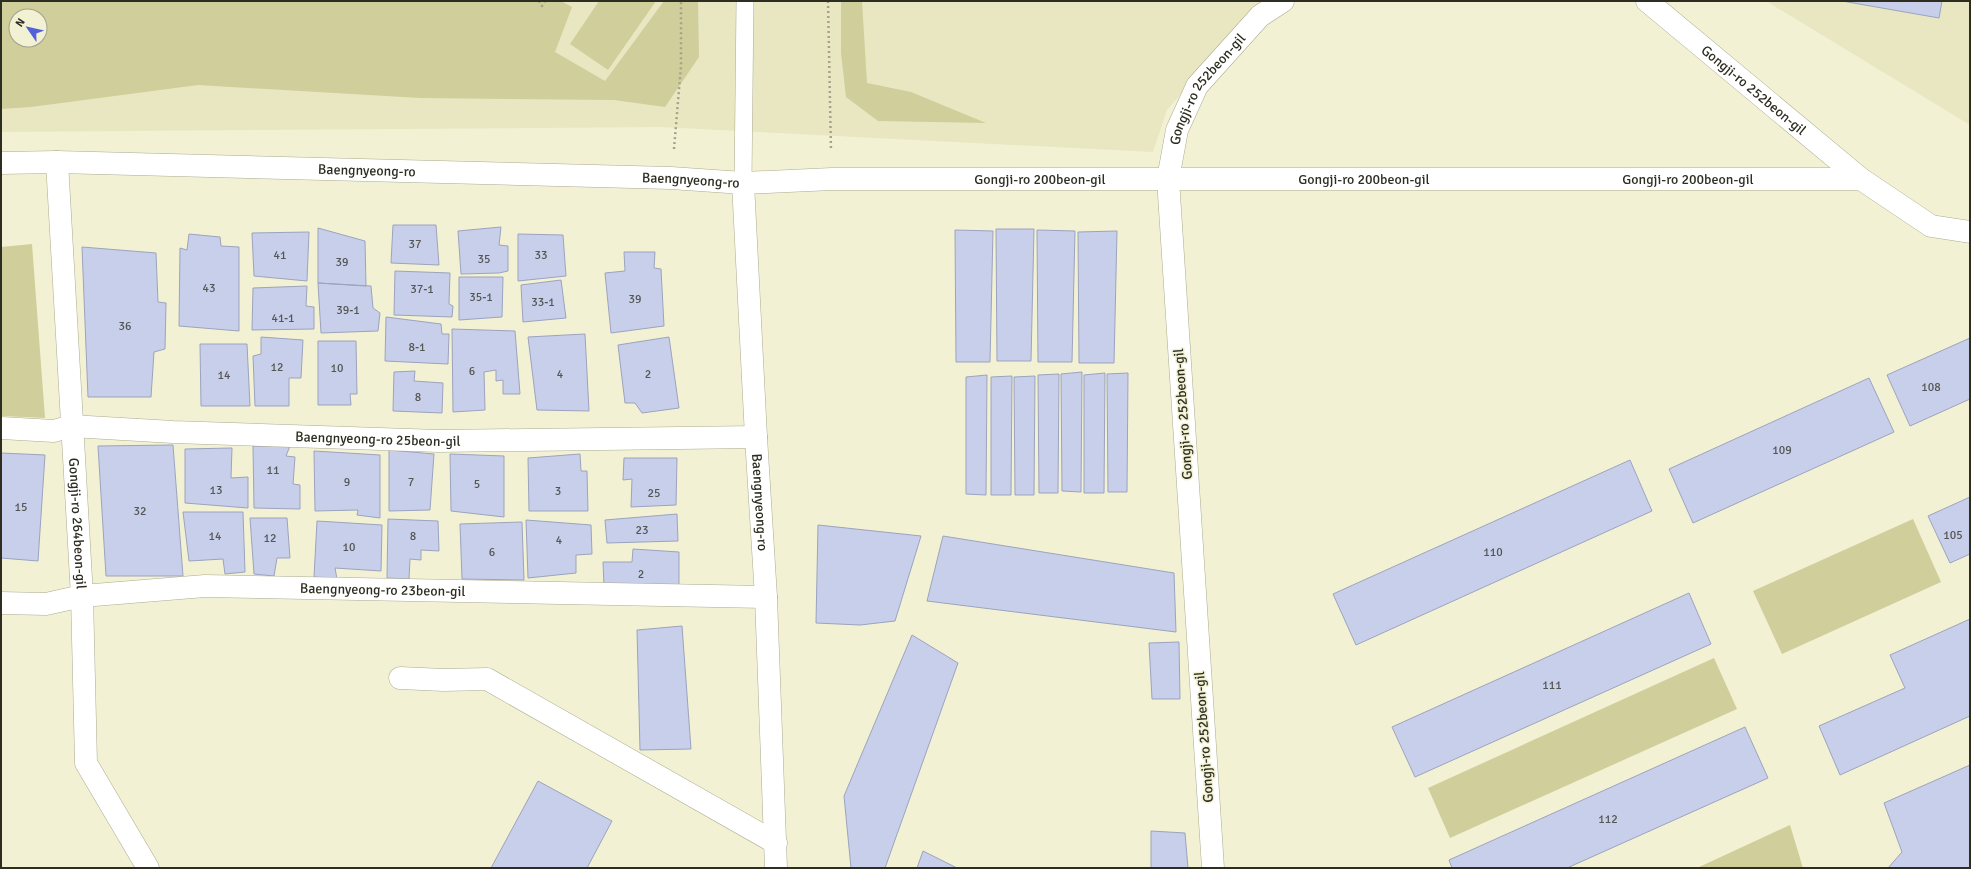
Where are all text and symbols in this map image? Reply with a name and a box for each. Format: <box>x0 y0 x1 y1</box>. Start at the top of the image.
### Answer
north arrow <box>8 8 48 48</box>
text: N <box>13 16 28 29</box>
street label: Gongji-ro 252beon-gil <box>1166 30 1249 146</box>
street label: Gongji-ro 252beon-gil <box>1698 41 1810 138</box>
street label: Baengnyeong-ro <box>318 160 416 180</box>
street label: Baengnyeong-ro <box>642 169 740 191</box>
street label: Gongji-ro 200beon-gil <box>974 171 1106 188</box>
street label: Gongji-ro 200beon-gil <box>1298 171 1430 188</box>
street label: Gongji-ro 200beon-gil <box>1622 171 1754 188</box>
house number: 37 <box>409 237 421 252</box>
house number: 41 <box>274 248 286 263</box>
house number: 33 <box>535 248 547 263</box>
house number: 35 <box>478 252 490 267</box>
house number: 39 <box>336 255 348 270</box>
house number: 43 <box>203 281 215 296</box>
house number: 37-1 <box>410 282 434 297</box>
house number: 35-1 <box>469 290 493 305</box>
house number: 39 <box>629 292 641 307</box>
house number: 33-1 <box>531 295 555 310</box>
house number: 39-1 <box>336 303 360 318</box>
house number: 41-1 <box>271 311 295 326</box>
house number: 36 <box>119 319 131 334</box>
house number: 8-1 <box>408 340 426 355</box>
street label: Gongji-ro 252beon-gil <box>1170 348 1196 480</box>
house number: 12 <box>271 360 283 375</box>
house number: 10 <box>331 361 343 376</box>
house number: 6 <box>469 364 475 379</box>
house number: 4 <box>557 367 564 382</box>
house number: 2 <box>645 367 651 382</box>
house number: 14 <box>218 368 231 383</box>
house number: 108 <box>1921 380 1941 395</box>
house number: 8 <box>415 390 421 405</box>
street label: Baengnyeong-ro 25beon-gil <box>295 428 461 450</box>
house number: 109 <box>1772 443 1792 458</box>
street label: Baengnyeong-ro <box>749 453 772 551</box>
street label: Gongji-ro 264beon-gil <box>66 457 90 589</box>
house number: 11 <box>267 463 279 478</box>
house number: 9 <box>344 475 350 490</box>
house number: 7 <box>408 475 414 490</box>
house number: 5 <box>474 477 480 492</box>
house number: 13 <box>210 483 222 498</box>
house number: 3 <box>555 484 561 499</box>
house number: 25 <box>648 486 660 501</box>
house number: 15 <box>15 500 27 515</box>
house number: 32 <box>134 504 146 519</box>
house number: 23 <box>636 523 648 538</box>
house number: 105 <box>1943 528 1963 543</box>
house number: 14 <box>209 529 222 544</box>
house number: 8 <box>410 529 416 544</box>
house number: 12 <box>264 531 276 546</box>
house number: 4 <box>556 533 563 548</box>
house number: 10 <box>343 540 355 555</box>
house number: 6 <box>489 545 495 560</box>
house number: 110 <box>1483 545 1503 560</box>
house number: 2 <box>638 567 644 582</box>
street label: Baengnyeong-ro 23beon-gil <box>300 579 466 600</box>
street label: Gongji-ro 252beon-gil <box>1191 671 1217 803</box>
house number: 111 <box>1542 678 1562 693</box>
house number: 112 <box>1598 812 1618 827</box>

